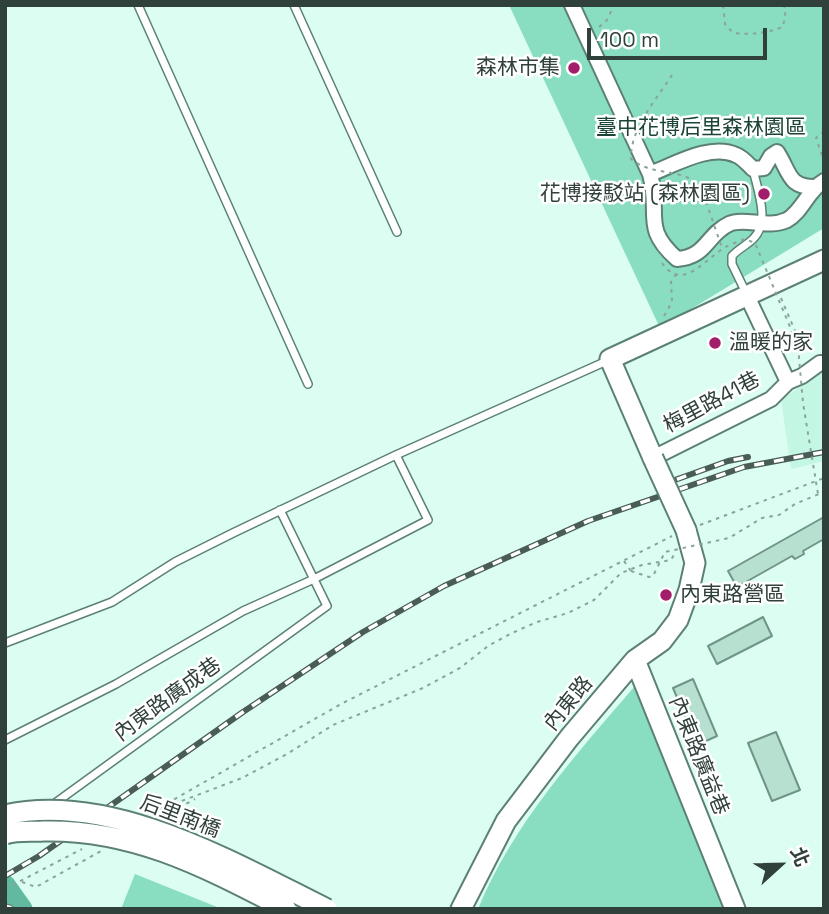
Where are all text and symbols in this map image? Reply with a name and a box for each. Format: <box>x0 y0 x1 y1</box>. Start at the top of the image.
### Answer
scale bar <box>591 14 771 58</box>
text: 100 m <box>600 26 659 53</box>
place label: 森林市集 <box>476 55 560 81</box>
marker: 森林市集 <box>566 60 582 76</box>
park label: 臺中花博后里森林園區 <box>596 115 806 141</box>
place label: 花博接駁站 (森林園區) <box>540 181 750 207</box>
marker: 花博接駁站 (森林園區) <box>756 186 772 202</box>
place label: 溫暖的家 <box>729 330 813 356</box>
marker: 溫暖的家 <box>707 335 723 351</box>
street label: 梅里路41巷 <box>660 367 764 439</box>
place label: 內東路營區 <box>680 582 785 608</box>
marker: 內東路營區 <box>658 587 674 603</box>
street label: 內東路廣成巷 <box>110 653 226 747</box>
street label: 內東路 <box>539 672 599 736</box>
street label: 內東路廣益巷 <box>663 693 733 819</box>
street label: 后里南橋 <box>136 790 224 844</box>
north arrow <box>745 830 815 900</box>
text: 北 <box>785 843 815 870</box>

